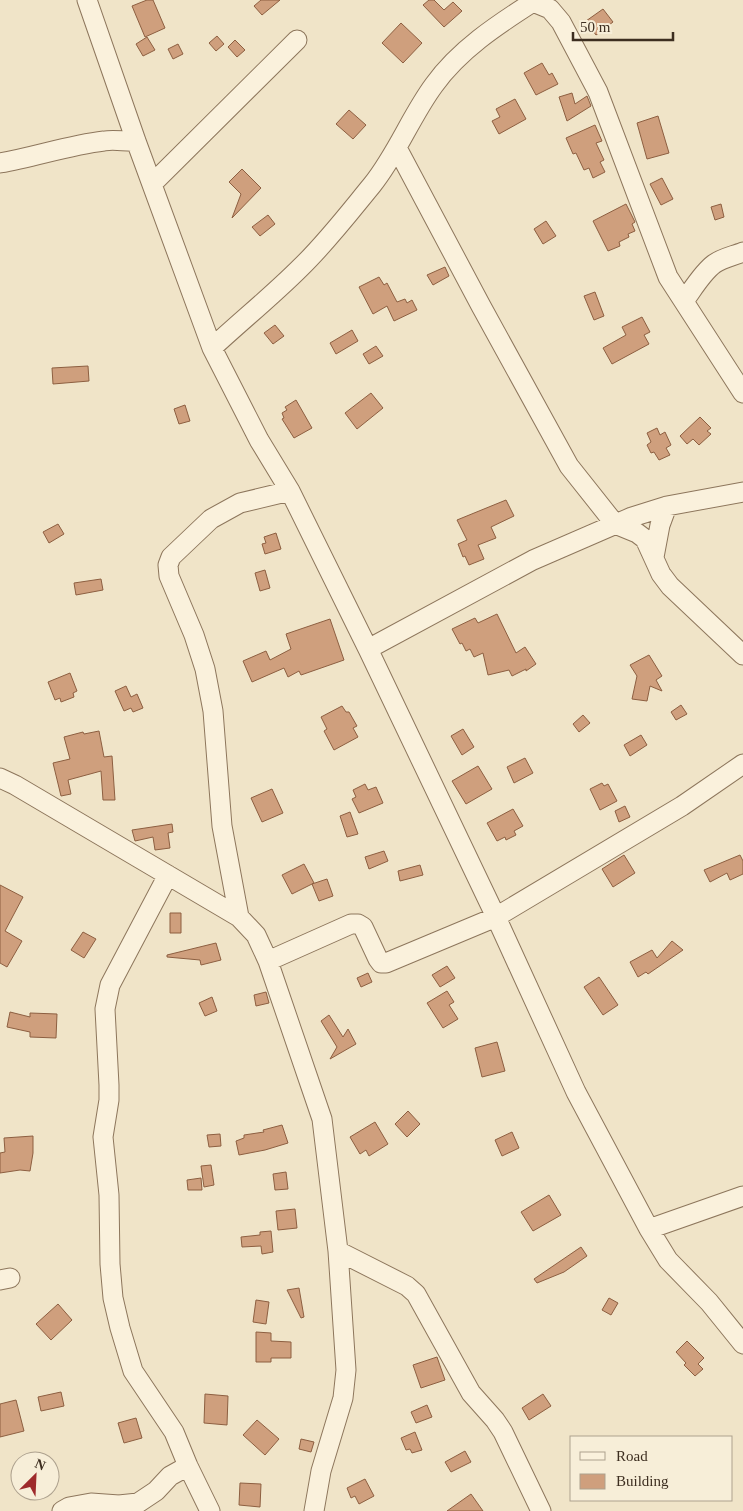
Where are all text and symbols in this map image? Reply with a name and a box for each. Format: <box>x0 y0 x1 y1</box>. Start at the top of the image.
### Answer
scale bar <box>573 10 673 42</box>
text: 50 m <box>580 19 611 35</box>
legend <box>570 1436 733 1501</box>
text: Road <box>616 1448 648 1464</box>
north arrow <box>10 1451 60 1501</box>
text: N <box>32 1456 48 1473</box>
text: Building <box>616 1473 669 1489</box>

